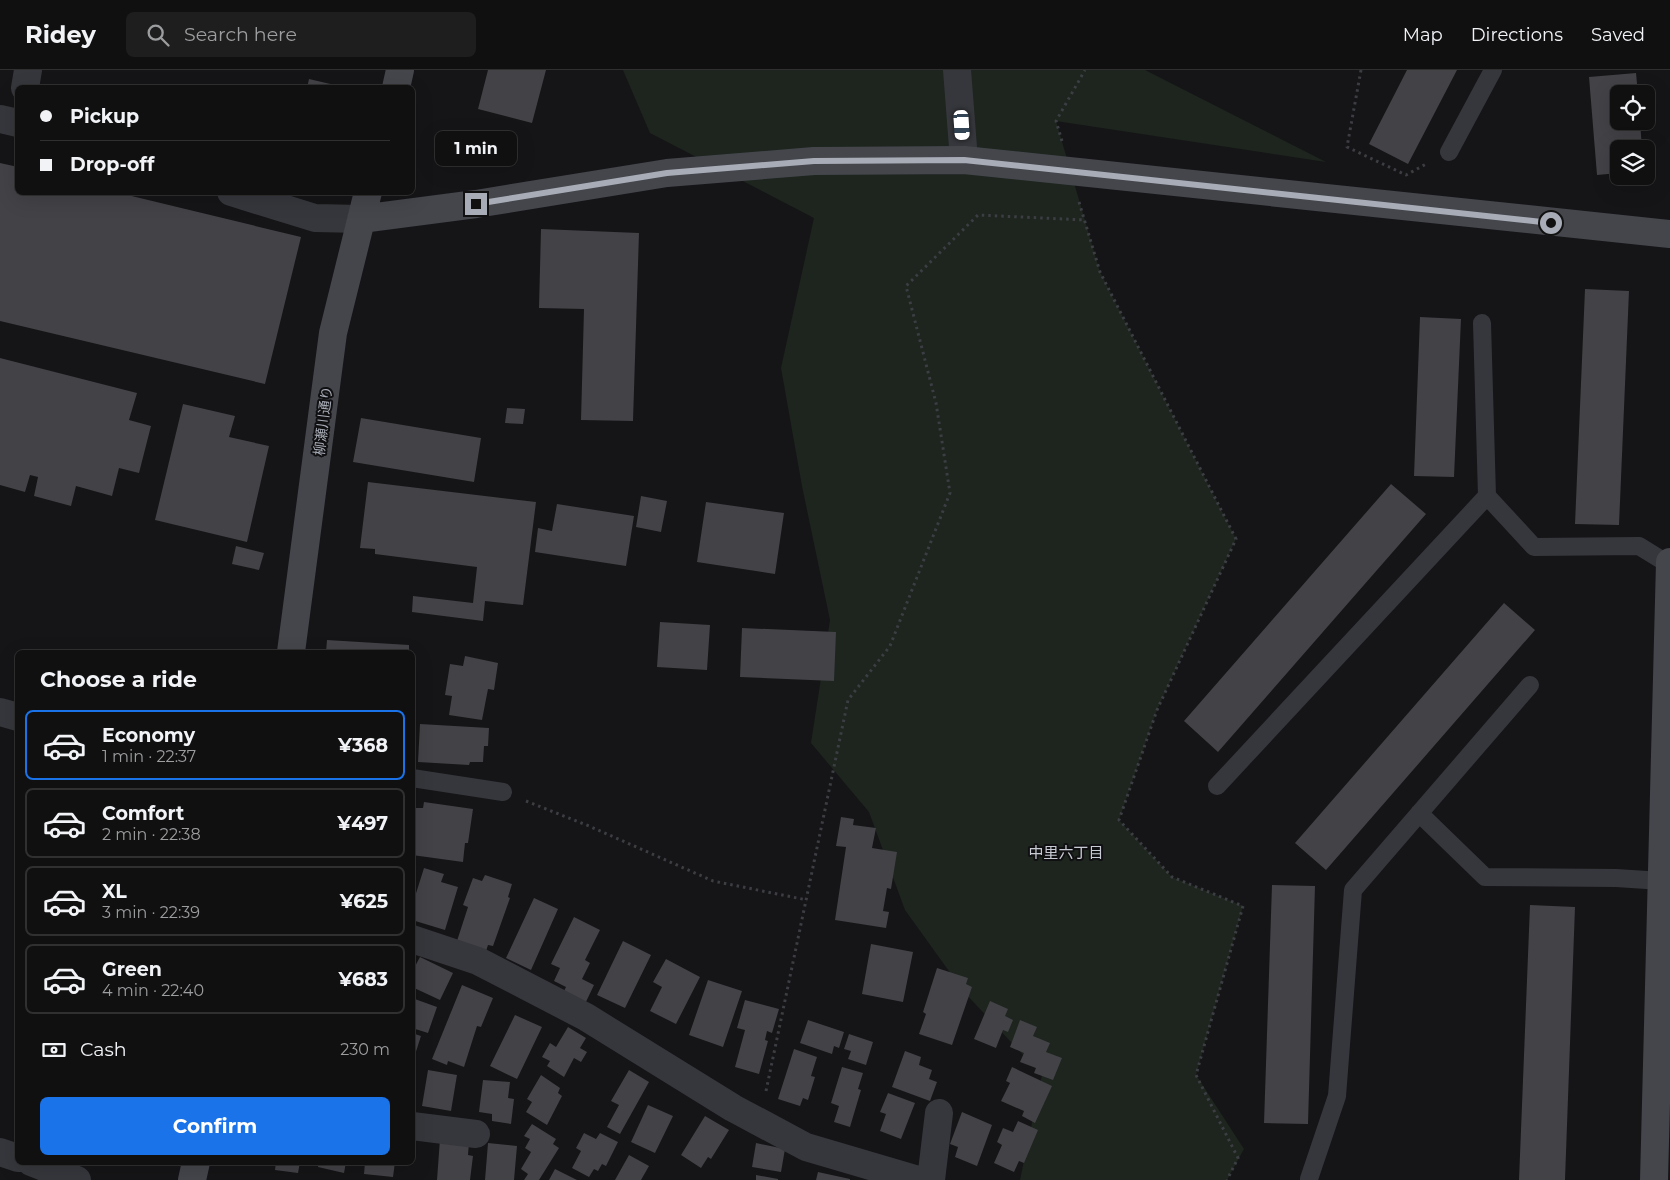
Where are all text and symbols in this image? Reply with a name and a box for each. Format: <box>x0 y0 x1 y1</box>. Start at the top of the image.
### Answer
search box <box>126 12 476 57</box>
text: Ridey <box>25 20 96 49</box>
icon: search <box>144 21 172 49</box>
text: Search here <box>184 23 297 46</box>
text: Map <box>1403 24 1443 46</box>
text: Directions <box>1471 24 1563 46</box>
text: Saved <box>1591 24 1645 46</box>
map controls <box>1610 85 1655 185</box>
button: locate <box>1610 85 1655 130</box>
text: Pickup <box>70 105 139 128</box>
car <box>953 110 970 140</box>
callout: 1 min <box>435 132 517 166</box>
text: 1 min <box>454 139 498 158</box>
button: layers <box>1610 140 1655 185</box>
text: Drop-off <box>70 153 154 176</box>
route end <box>465 193 487 215</box>
route start <box>1540 212 1562 234</box>
street label: 柳瀬川通り <box>310 385 336 457</box>
text: Choose a ride <box>40 666 197 693</box>
icon: car <box>42 723 87 768</box>
text: Economy <box>102 724 195 747</box>
text: ¥368 <box>338 734 388 757</box>
text: 1 min · 22:37 <box>102 747 196 766</box>
icon: car <box>42 801 87 846</box>
text: Comfort <box>102 802 184 825</box>
text: ¥497 <box>337 812 388 835</box>
text: 2 min · 22:38 <box>102 825 201 844</box>
district label: 中里六丁目 <box>1028 843 1104 862</box>
icon: car <box>42 879 87 924</box>
text: XL <box>102 880 127 903</box>
text: ¥625 <box>340 890 388 913</box>
text: 3 min · 22:39 <box>102 903 200 922</box>
icon: car <box>42 957 87 1002</box>
text: Green <box>102 958 162 981</box>
text: ¥683 <box>338 968 388 991</box>
text: 4 min · 22:40 <box>102 981 204 1000</box>
icon: cash <box>40 1036 68 1064</box>
text: Cash <box>80 1038 127 1061</box>
text: 230 m <box>340 1040 390 1059</box>
button: Confirm <box>40 1097 390 1155</box>

